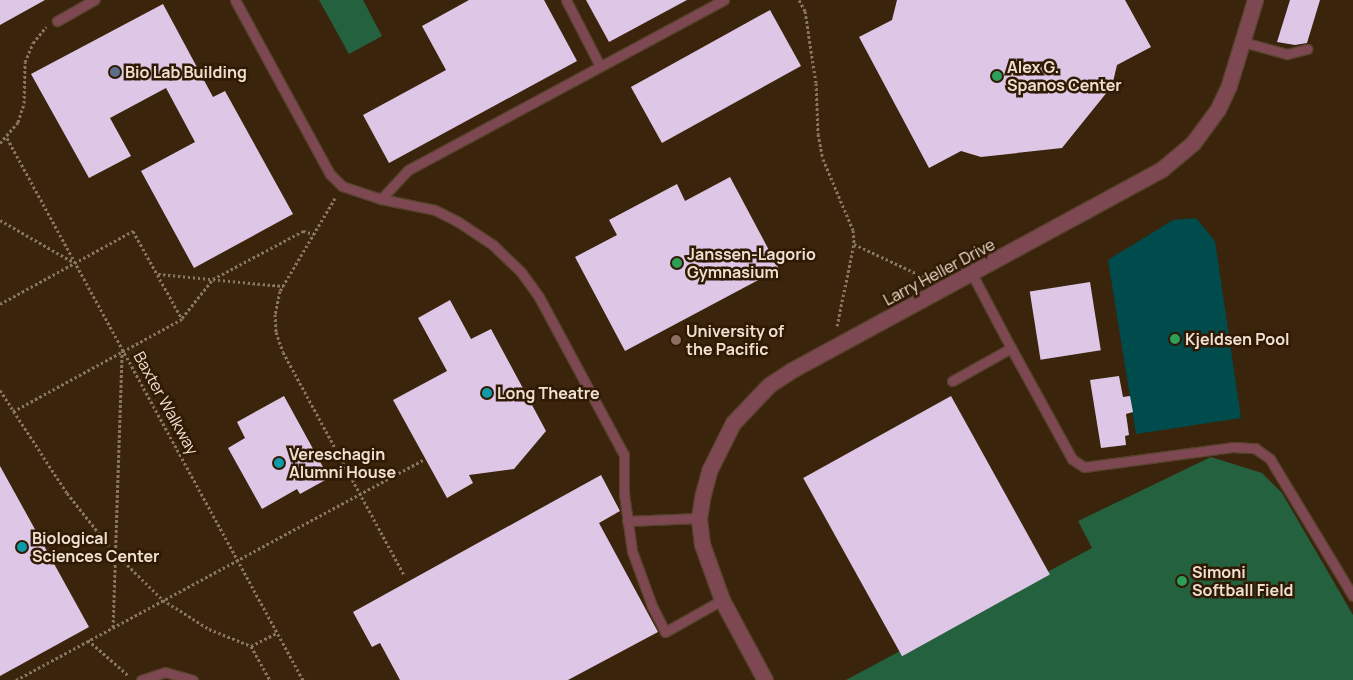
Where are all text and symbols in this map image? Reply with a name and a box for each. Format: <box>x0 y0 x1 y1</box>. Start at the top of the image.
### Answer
place label: Alex G. Spanos Center <box>1007 57 1122 95</box>
place label: Bio Lab Building <box>125 62 247 82</box>
marker: Bio Lab Building <box>109 66 121 78</box>
marker: Alex G. Spanos Center <box>991 70 1003 82</box>
street label: Larry Heller Drive <box>880 235 998 309</box>
place label: Janssen-Lagorio Gymnasium <box>687 244 816 282</box>
marker: Janssen-Lagorio Gymnasium <box>671 257 683 269</box>
place label: University of the Pacific <box>686 321 784 359</box>
place label: Kjeldsen Pool <box>1185 329 1290 349</box>
marker: Kjeldsen Pool <box>1169 333 1181 345</box>
marker: University of the Pacific <box>670 334 682 346</box>
street label: Baxter Walkway <box>130 348 202 458</box>
place label: Long Theatre <box>497 383 600 403</box>
marker: Long Theatre <box>481 387 493 399</box>
place label: Vereschagin Alumni House <box>289 444 396 482</box>
marker: Vereschagin Alumni House <box>273 457 285 469</box>
place label: Biological Sciences Center <box>32 528 159 566</box>
marker: Biological Sciences Center <box>16 541 28 553</box>
place label: Simoni Softball Field <box>1192 562 1293 600</box>
marker: Simoni Softball Field <box>1176 575 1188 587</box>

